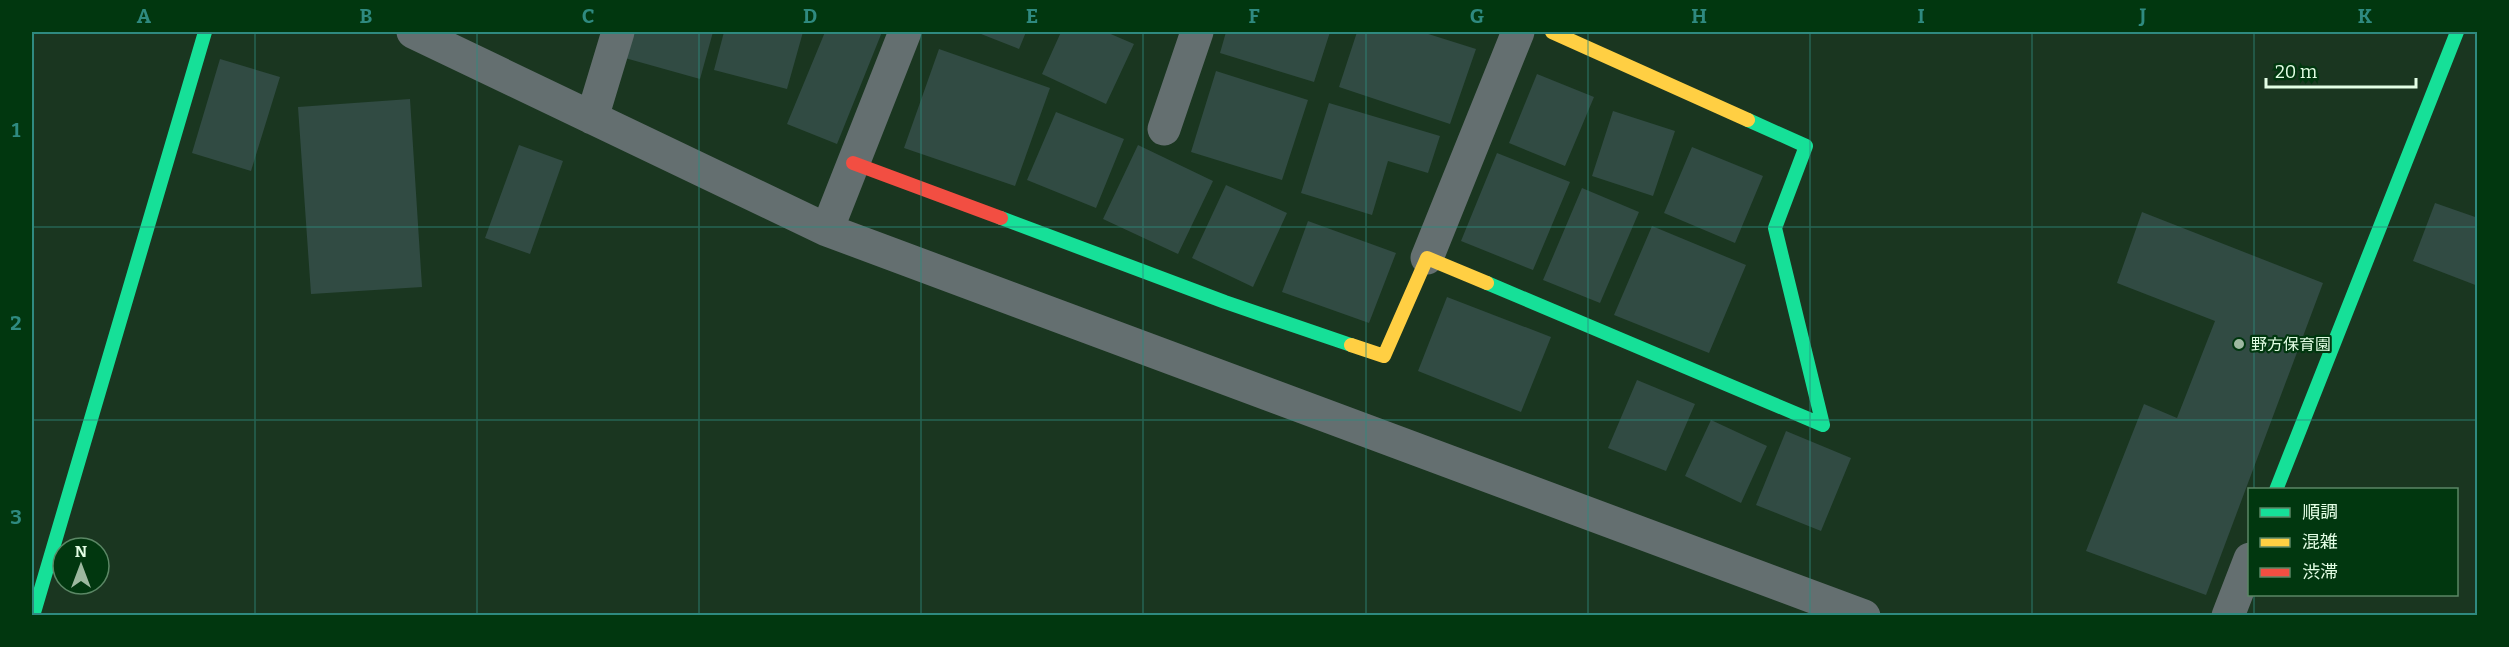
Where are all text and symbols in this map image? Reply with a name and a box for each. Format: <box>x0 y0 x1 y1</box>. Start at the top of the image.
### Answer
text: A <box>137 4 152 28</box>
text: B <box>360 4 373 28</box>
text: C <box>582 4 594 28</box>
text: D <box>803 4 817 28</box>
text: E <box>1026 4 1038 28</box>
text: F <box>1248 4 1260 28</box>
text: G <box>1470 4 1484 28</box>
text: H <box>1691 4 1707 28</box>
text: I <box>1917 4 1925 28</box>
text: J <box>2139 4 2147 28</box>
text: K <box>2358 4 2373 28</box>
scale bar <box>2266 51 2416 89</box>
text: 20 m <box>2275 61 2317 83</box>
text: 1 <box>12 118 21 142</box>
text: 2 <box>10 311 22 335</box>
place label: 野方保育園 <box>2251 335 2331 354</box>
marker: 野方保育園 <box>2232 337 2246 351</box>
legend <box>2248 488 2458 596</box>
text: 順調 <box>2302 501 2338 523</box>
text: 3 <box>10 505 22 529</box>
text: 混雑 <box>2302 531 2338 553</box>
north arrow <box>51 536 111 596</box>
text: N <box>75 542 87 561</box>
text: 渋滞 <box>2302 561 2338 583</box>

